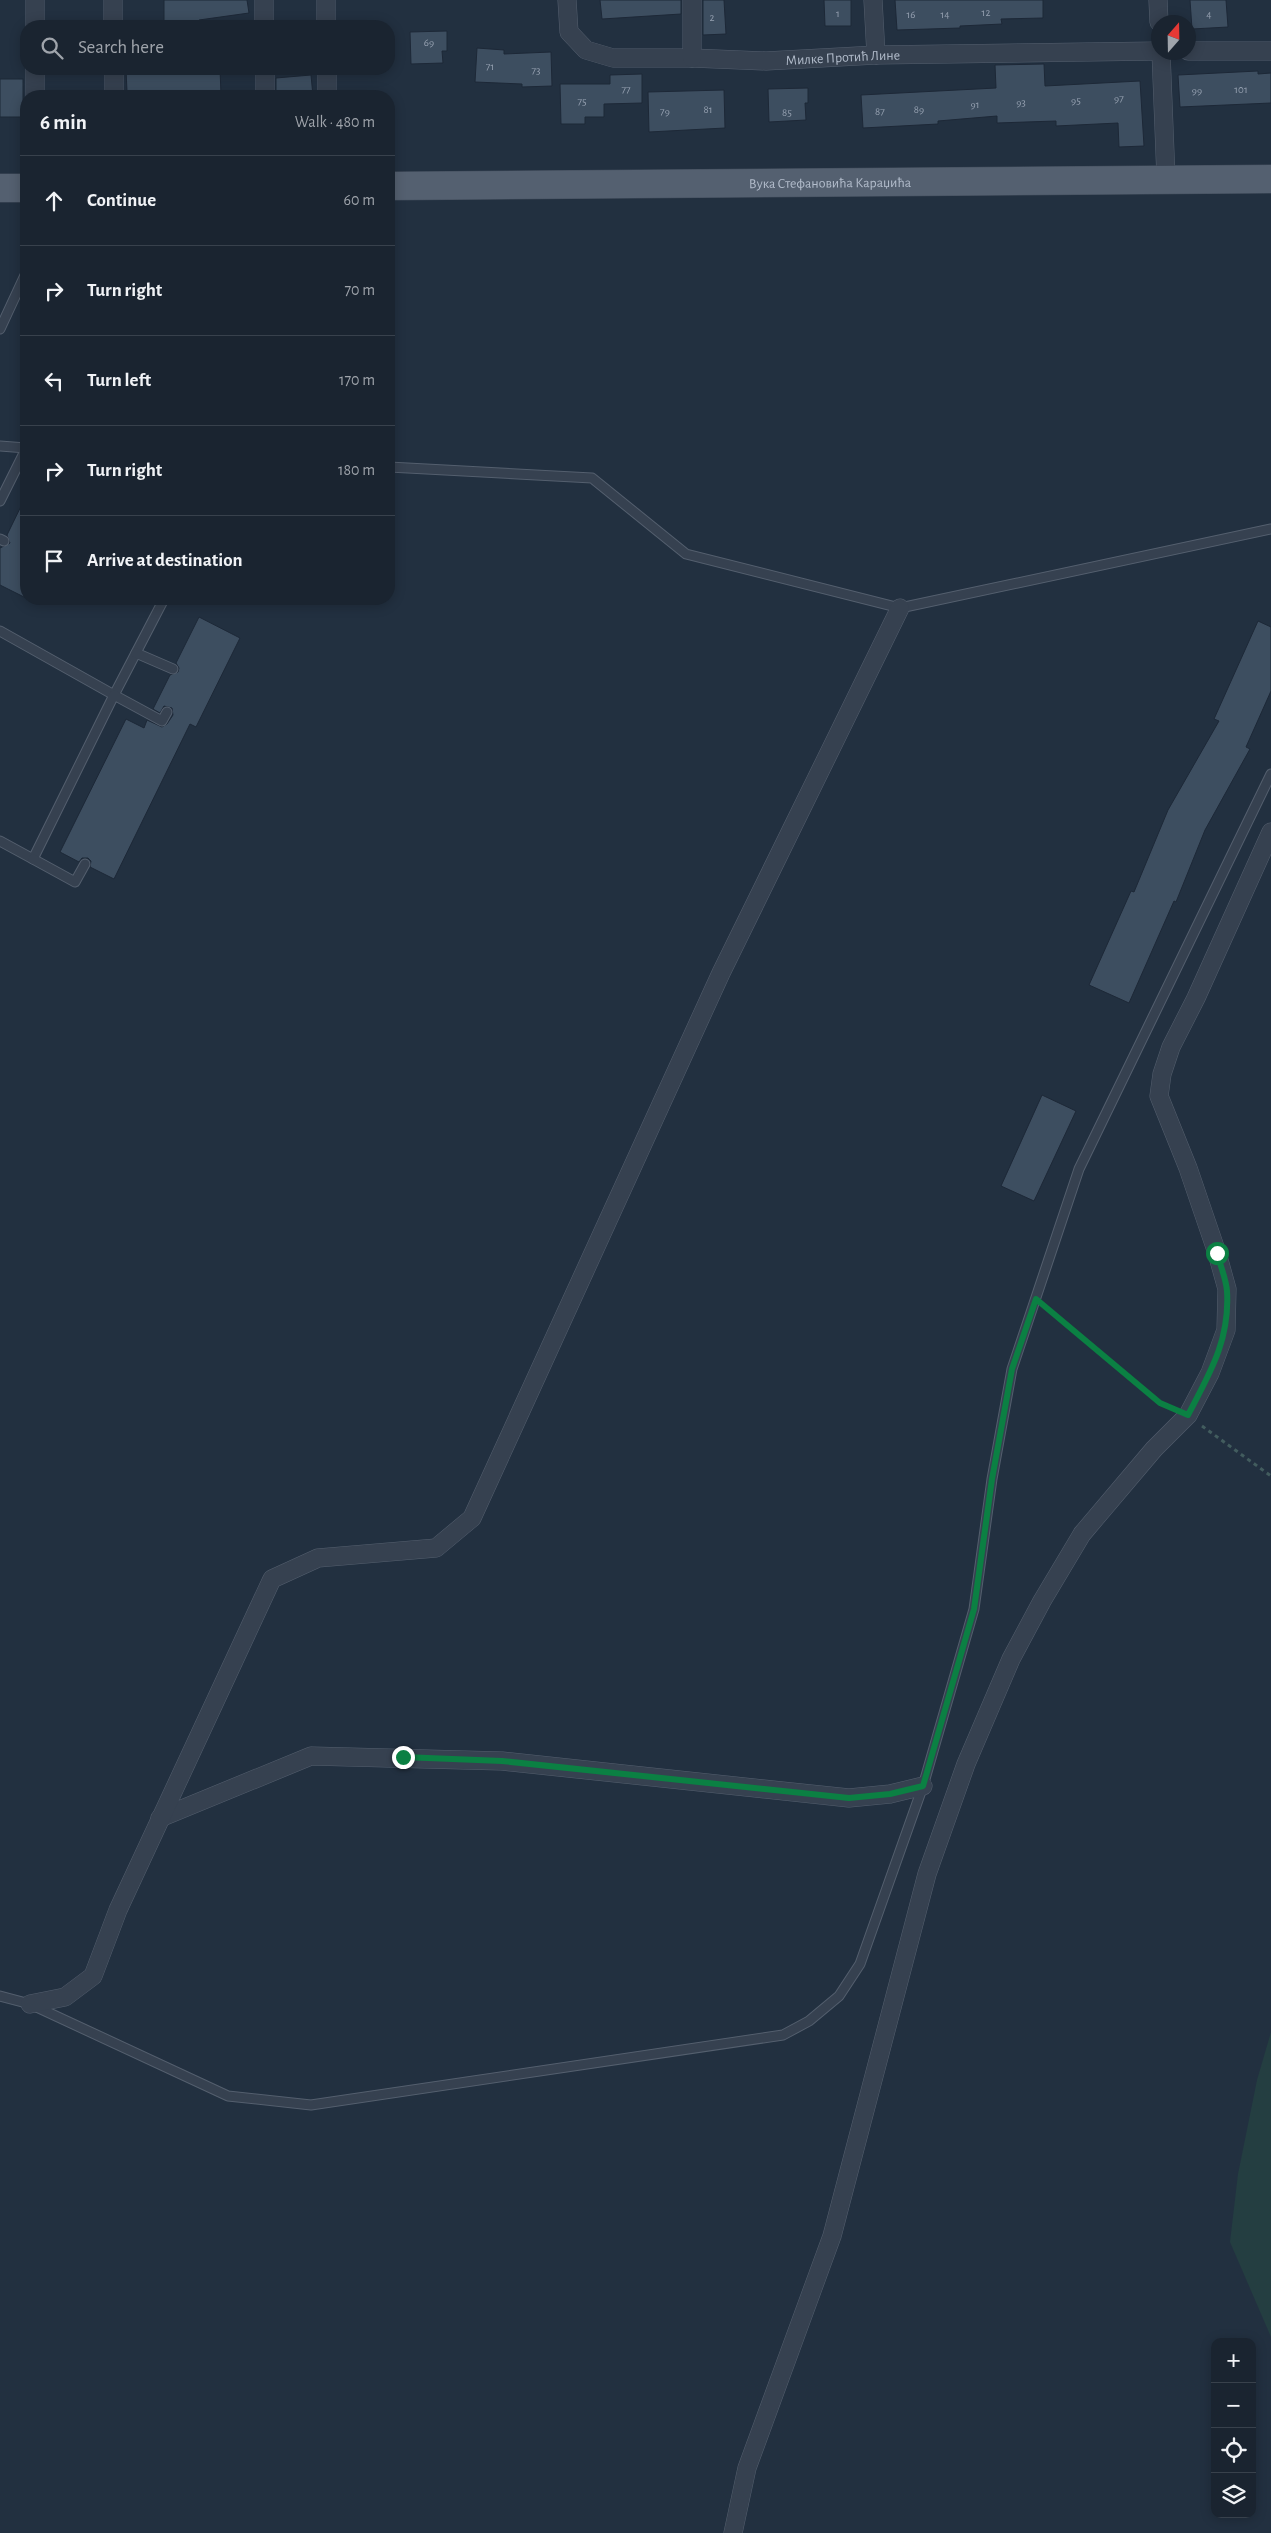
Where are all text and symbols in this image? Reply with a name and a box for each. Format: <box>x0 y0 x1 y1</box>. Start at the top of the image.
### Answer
house number: 12 <box>982 7 990 18</box>
house number: 1 <box>836 8 840 19</box>
house number: 16 <box>907 9 915 20</box>
house number: 14 <box>940 9 950 20</box>
house number: 4 <box>1206 9 1212 20</box>
house number: 2 <box>709 12 715 23</box>
north arrow <box>1151 15 1196 60</box>
search box <box>20 20 395 75</box>
icon: search <box>38 34 66 62</box>
house number: 69 <box>424 37 434 48</box>
text: Search here <box>78 38 164 57</box>
street label: Милке Протић Лине <box>785 49 900 68</box>
house number: 71 <box>486 61 494 72</box>
house number: 73 <box>531 65 541 76</box>
house number: 77 <box>621 84 631 95</box>
house number: 101 <box>1234 84 1248 95</box>
house number: 99 <box>1192 85 1202 96</box>
house number: 97 <box>1114 93 1124 104</box>
house number: 95 <box>1071 95 1081 106</box>
house number: 75 <box>577 96 587 107</box>
house number: 93 <box>1016 97 1026 108</box>
house number: 91 <box>971 99 979 110</box>
house number: 81 <box>704 104 713 115</box>
house number: 89 <box>914 104 924 115</box>
house number: 79 <box>660 106 670 117</box>
house number: 87 <box>875 106 885 117</box>
house number: 85 <box>782 107 792 118</box>
text: 6 min <box>40 112 87 133</box>
text: Walk · 480 m <box>295 114 375 130</box>
street label: Вука Стефановића Караџића <box>749 176 912 191</box>
icon: ahead <box>40 187 68 215</box>
text: Continue <box>87 191 156 210</box>
text: 60 m <box>344 192 375 208</box>
icon: right <box>40 277 68 305</box>
text: Turn right <box>87 281 162 300</box>
text: 70 m <box>344 282 375 298</box>
icon: left <box>40 367 68 395</box>
text: Turn left <box>87 371 151 390</box>
text: 170 m <box>339 372 375 388</box>
icon: right <box>40 457 68 485</box>
text: Turn right <box>87 461 162 480</box>
text: 180 m <box>338 462 375 478</box>
icon: arrive <box>40 547 68 575</box>
text: Arrive at destination <box>87 551 243 570</box>
route start <box>1206 1242 1229 1265</box>
route end <box>392 1746 415 1769</box>
map controls <box>1211 2338 1256 2518</box>
button: + <box>1211 2338 1256 2383</box>
button: − <box>1211 2383 1256 2428</box>
button: locate <box>1211 2428 1256 2473</box>
button: layers <box>1211 2473 1256 2518</box>

